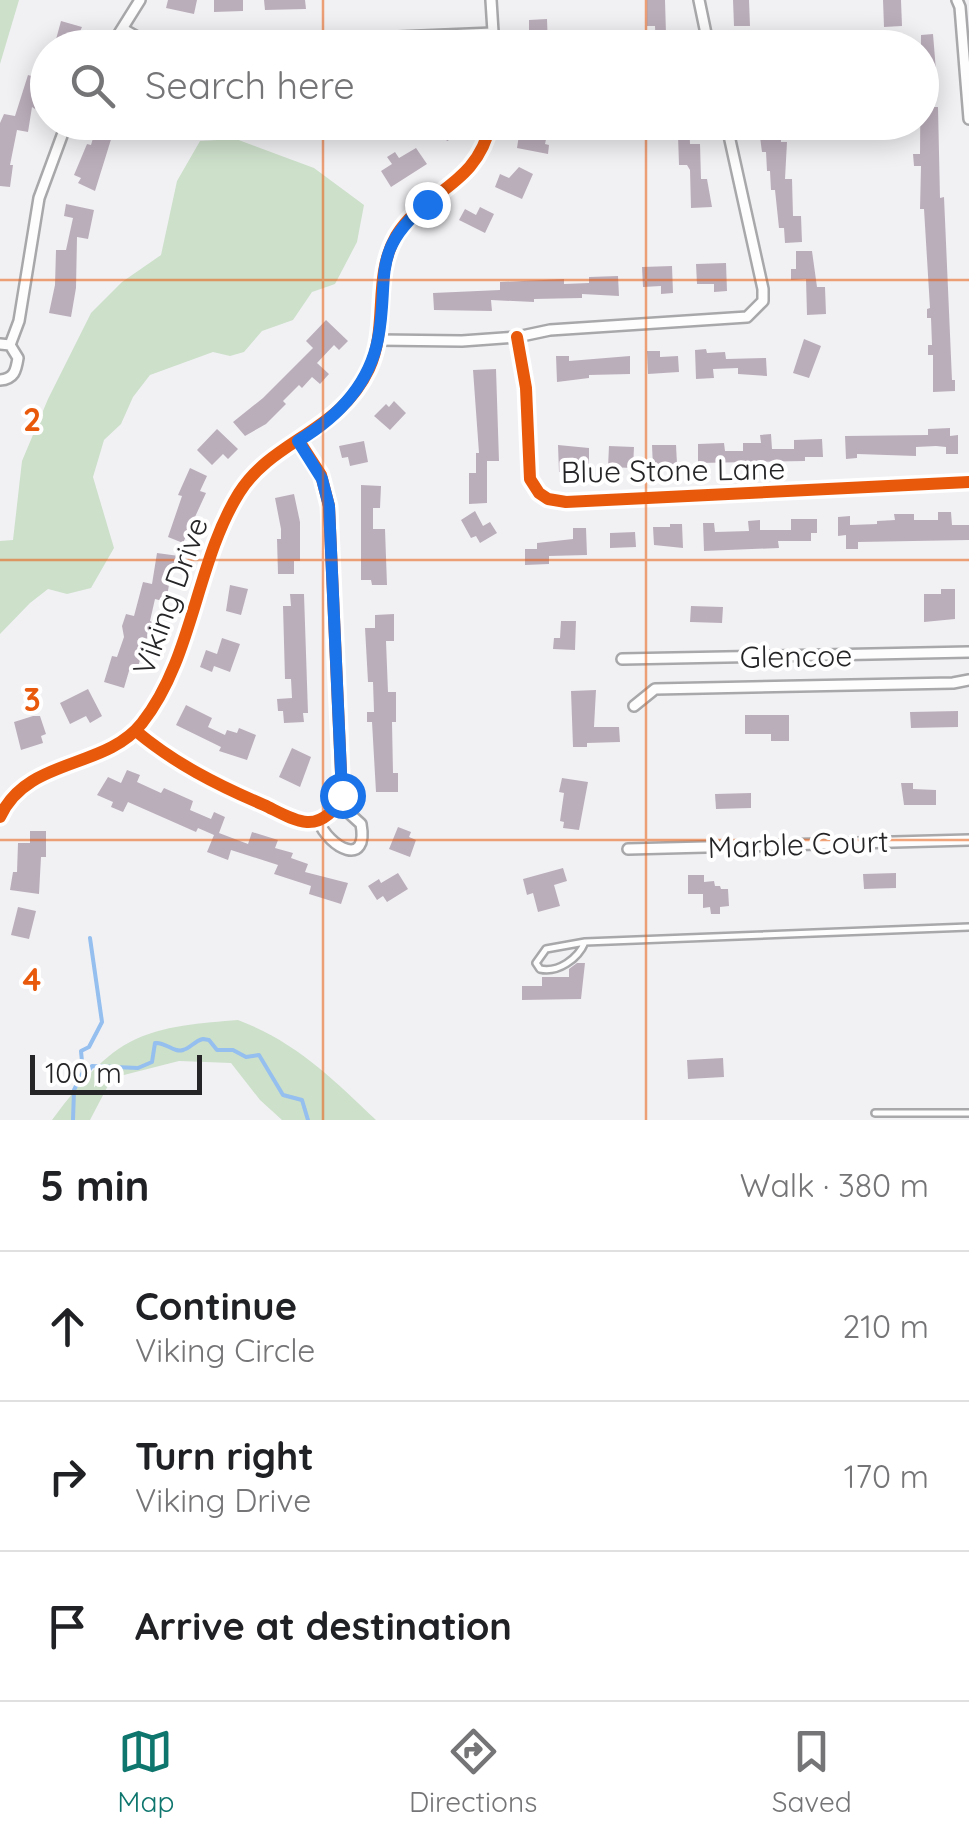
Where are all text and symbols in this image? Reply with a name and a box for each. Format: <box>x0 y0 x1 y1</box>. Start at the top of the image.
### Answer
search box <box>30 30 939 140</box>
icon: search <box>65 58 120 113</box>
text: Search here <box>145 61 355 109</box>
route end <box>405 182 451 228</box>
text: 2 <box>23 399 41 439</box>
street label: Blue Stone Lane <box>561 449 785 491</box>
street label: Viking Drive <box>124 512 216 680</box>
street label: Glencoe <box>739 636 853 676</box>
text: 3 <box>23 679 41 719</box>
route start <box>320 773 366 819</box>
street label: Marble Court <box>707 822 889 866</box>
text: 4 <box>23 959 42 999</box>
scale bar <box>30 1050 202 1094</box>
text: 100 m <box>45 1055 122 1090</box>
text: 5 min <box>40 1159 150 1212</box>
text: Walk · 380 m <box>740 1165 929 1205</box>
text: Continue <box>135 1282 297 1330</box>
icon: ahead <box>40 1299 95 1354</box>
text: 210 m <box>842 1306 929 1346</box>
text: Viking Circle <box>135 1330 315 1370</box>
text: Turn right <box>135 1432 314 1480</box>
icon: right <box>40 1449 95 1504</box>
text: 170 m <box>844 1456 929 1496</box>
text: Viking Drive <box>135 1480 311 1520</box>
icon: arrive <box>40 1599 95 1654</box>
text: Arrive at destination <box>135 1602 512 1650</box>
tab: Map <box>117 1724 174 1819</box>
tab: Directions <box>409 1724 537 1819</box>
tab: Saved <box>772 1724 852 1819</box>

